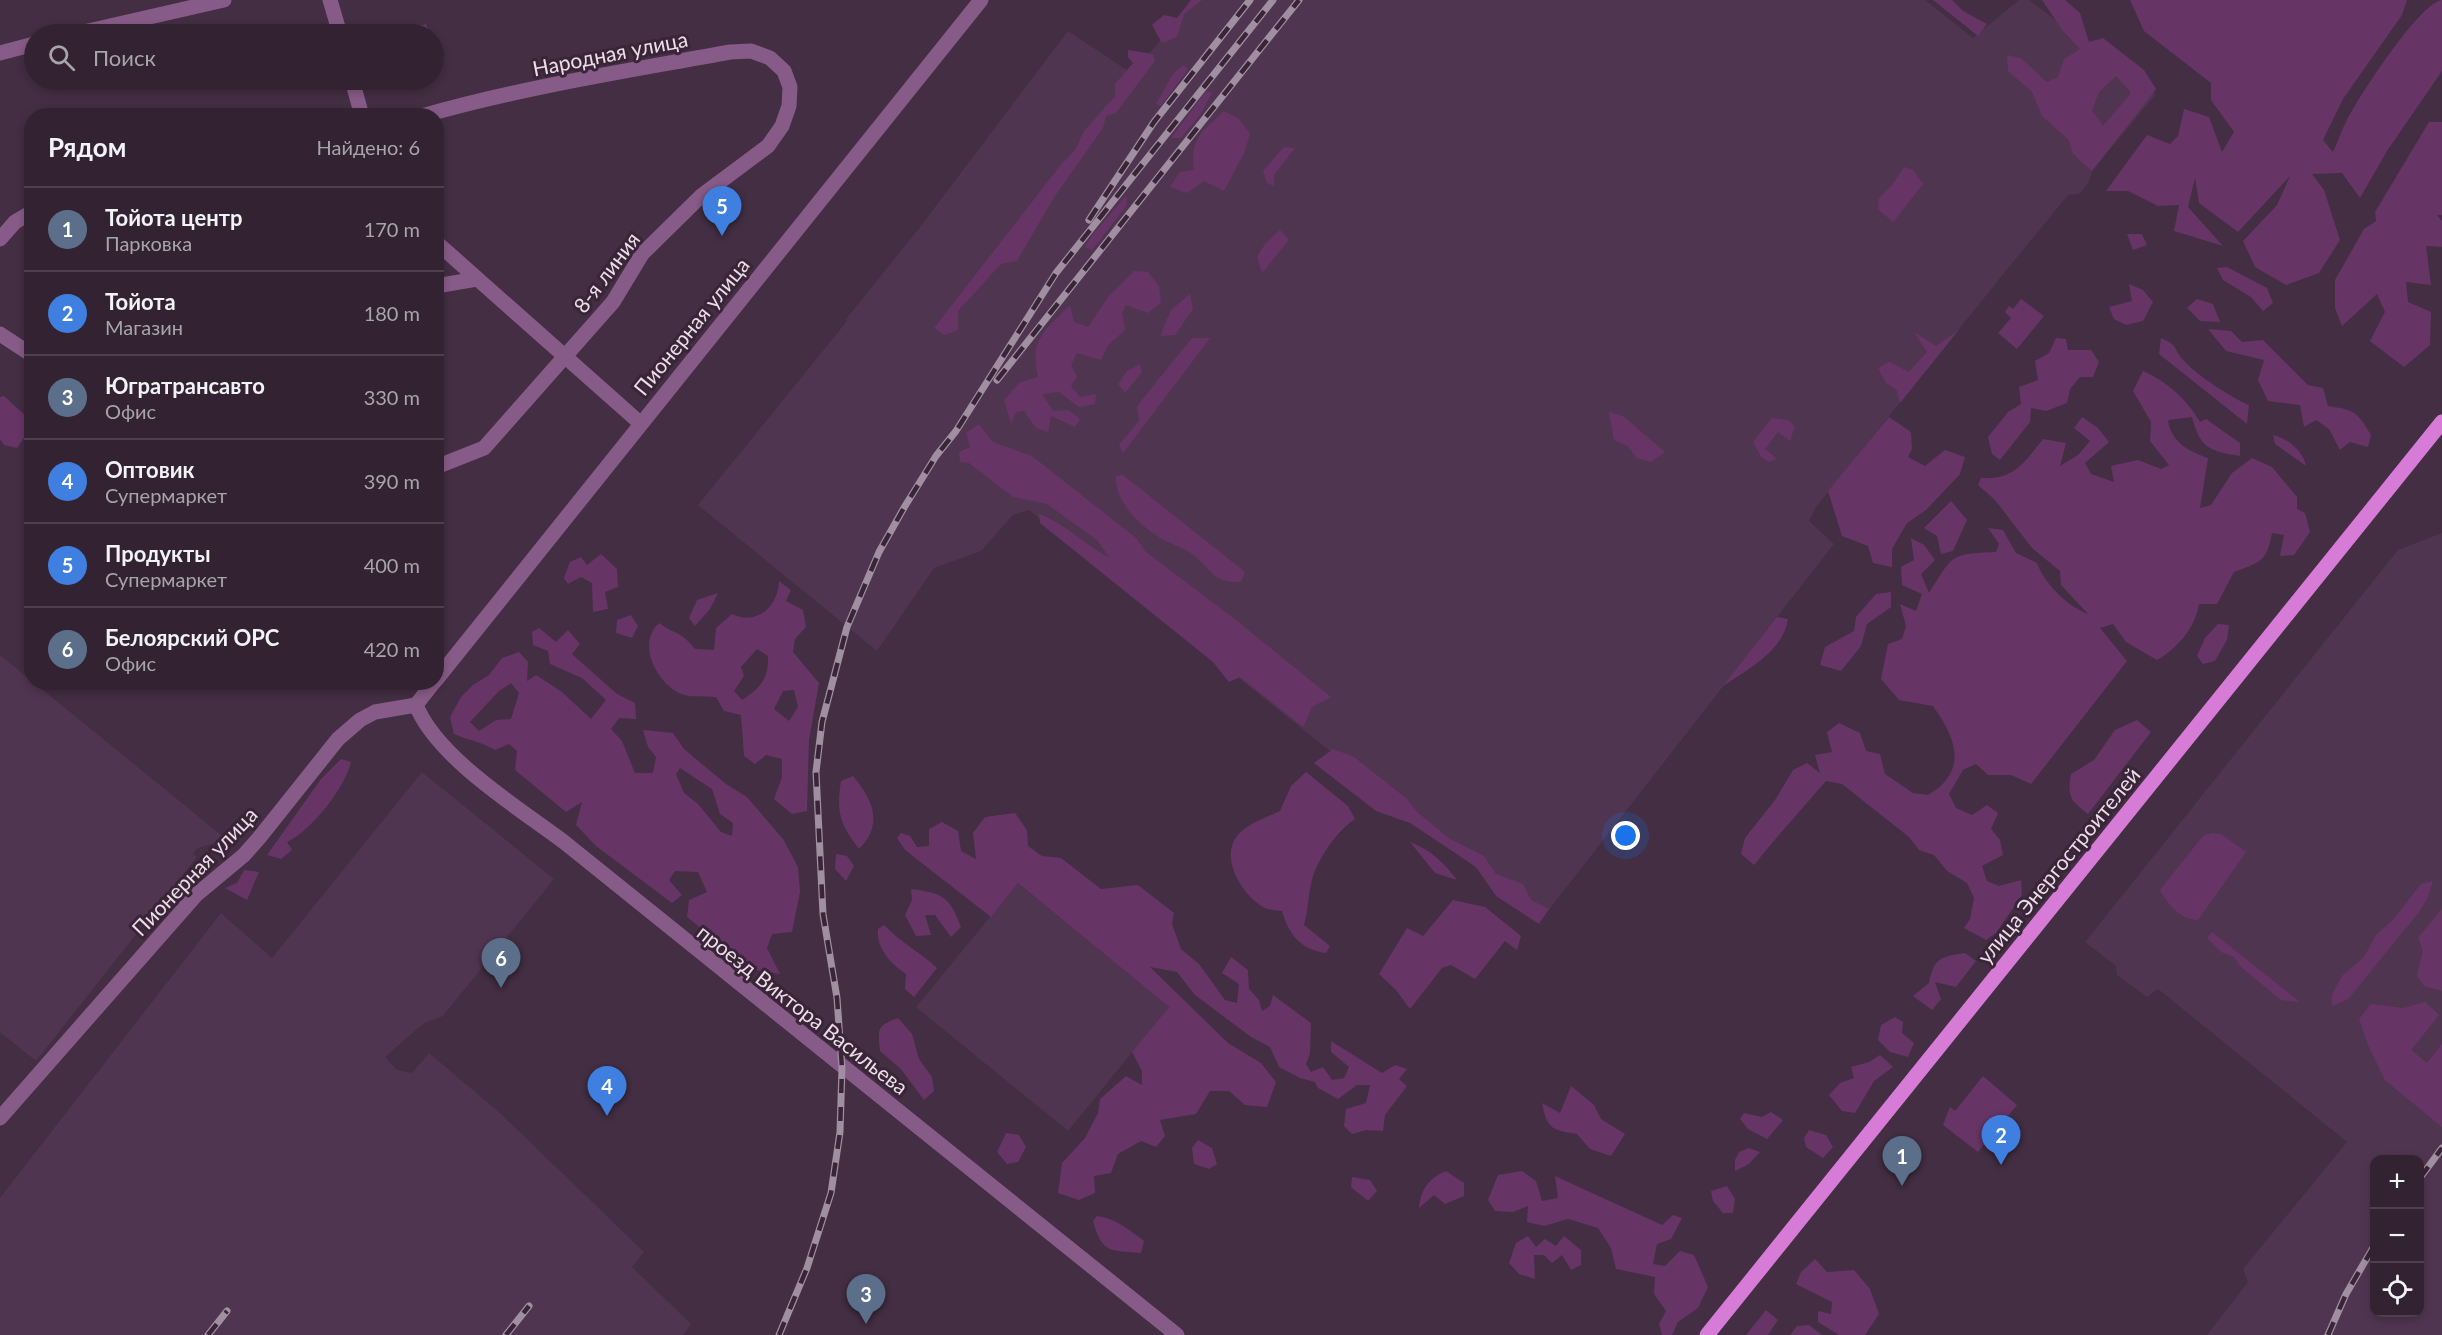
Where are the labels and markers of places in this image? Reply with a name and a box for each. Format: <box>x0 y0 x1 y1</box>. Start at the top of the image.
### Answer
pin: 5 <box>702 186 742 236</box>
pin: 6 <box>482 938 520 988</box>
pin: 4 <box>588 1066 626 1116</box>
pin: 2 <box>1982 1116 2020 1165</box>
pin: 1 <box>1882 1136 1922 1186</box>
pin: 3 <box>846 1274 886 1324</box>

